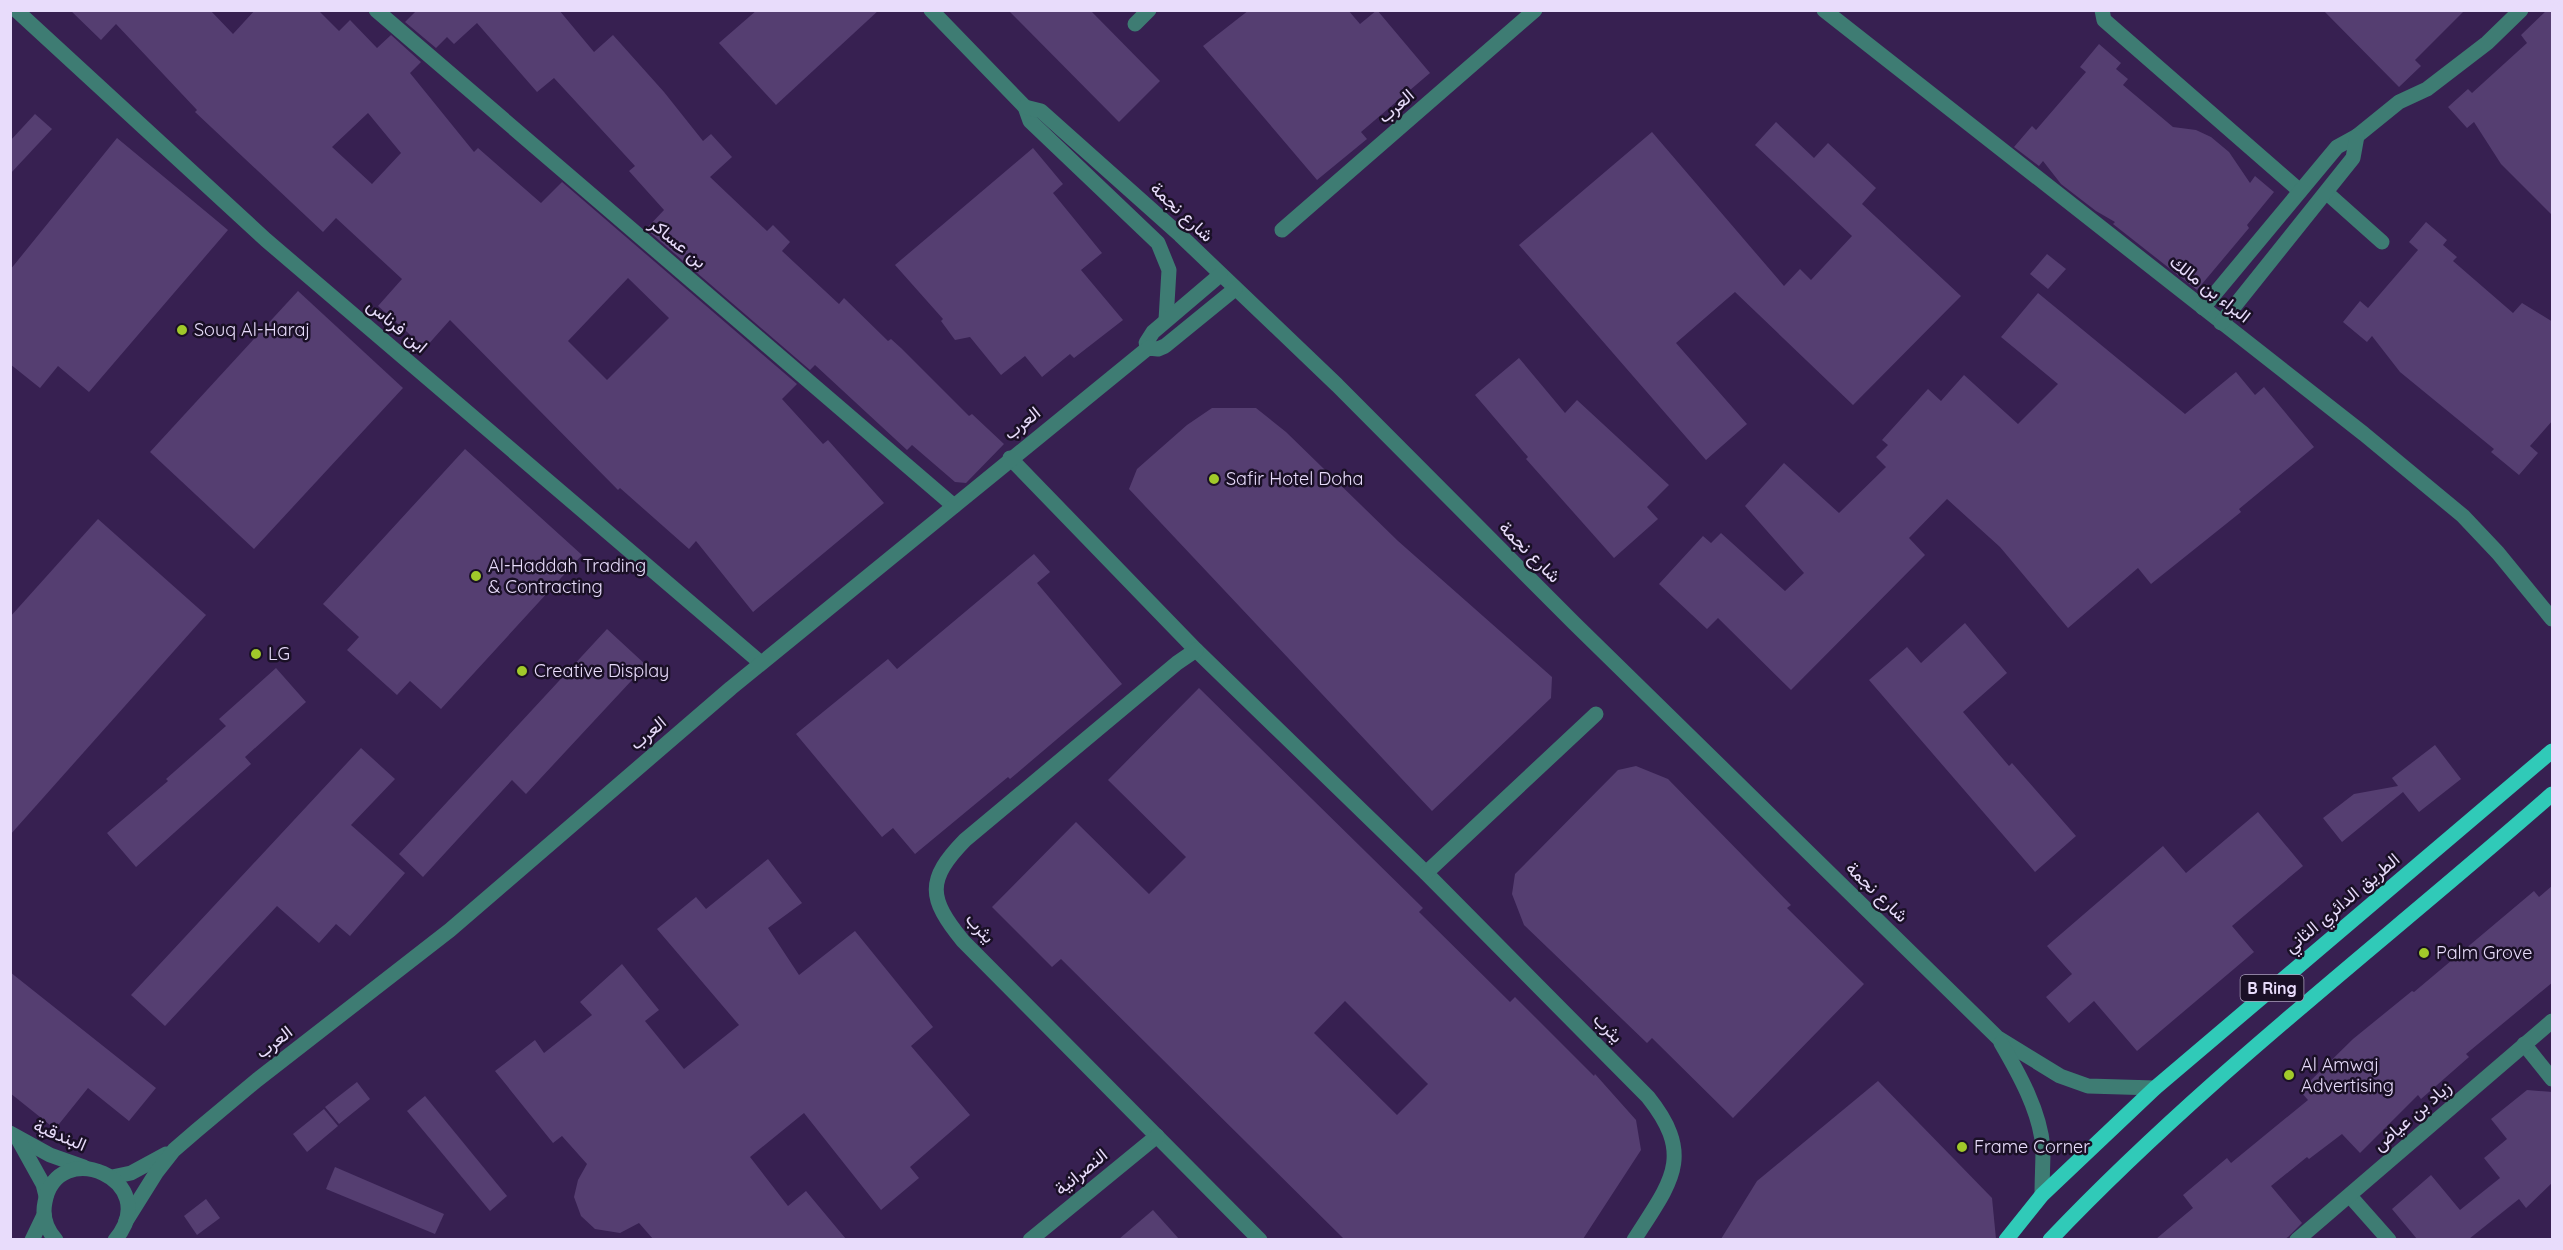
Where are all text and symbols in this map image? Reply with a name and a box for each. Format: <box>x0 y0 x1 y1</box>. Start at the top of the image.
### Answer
street label: العرب <box>1373 84 1419 128</box>
street label: شارع نجمة <box>1145 177 1219 247</box>
street label: بن عساكر <box>644 211 712 273</box>
street label: البراء بن مالك <box>2165 250 2256 327</box>
street label: ابن فرناس <box>362 294 432 358</box>
place label: Souq Al-Haraj <box>194 318 310 341</box>
marker: Souq Al-Haraj <box>175 323 189 337</box>
street label: العرب <box>999 401 1045 444</box>
place label: Safir Hotel Doha <box>1226 467 1363 490</box>
marker: Safir Hotel Doha <box>1207 472 1221 486</box>
street label: شارع نجمة <box>1494 516 1566 588</box>
place label: Al-Haddah Trading & Contracting <box>488 554 646 598</box>
marker: Al-Haddah Trading & Contracting <box>469 569 483 583</box>
place label: LG <box>268 642 290 665</box>
marker: LG <box>249 647 263 661</box>
place label: Creative Display <box>534 659 669 682</box>
marker: Creative Display <box>515 664 529 678</box>
street label: العرب <box>625 711 671 755</box>
street label: الطريق الدائري الثاني <box>2279 848 2407 961</box>
street label: شارع نجمة <box>1841 856 1913 928</box>
street label: يثرب <box>961 908 1000 948</box>
place label: Palm Grove <box>2436 941 2532 964</box>
marker: Palm Grove <box>2417 946 2431 960</box>
road number: B Ring <box>2240 975 2304 1001</box>
street label: يثرب <box>1588 1008 1628 1048</box>
street label: العرب <box>250 1020 297 1063</box>
place label: Al Amwaj Advertising <box>2301 1053 2394 1097</box>
marker: Al Amwaj Advertising <box>2282 1068 2296 1082</box>
street label: زياد بن عياض <box>2368 1075 2456 1156</box>
street label: البندقية <box>30 1113 90 1156</box>
place label: Frame Corner <box>1974 1135 2090 1158</box>
marker: Frame Corner <box>1955 1140 1969 1154</box>
street label: النصرانية <box>1049 1143 1112 1200</box>

